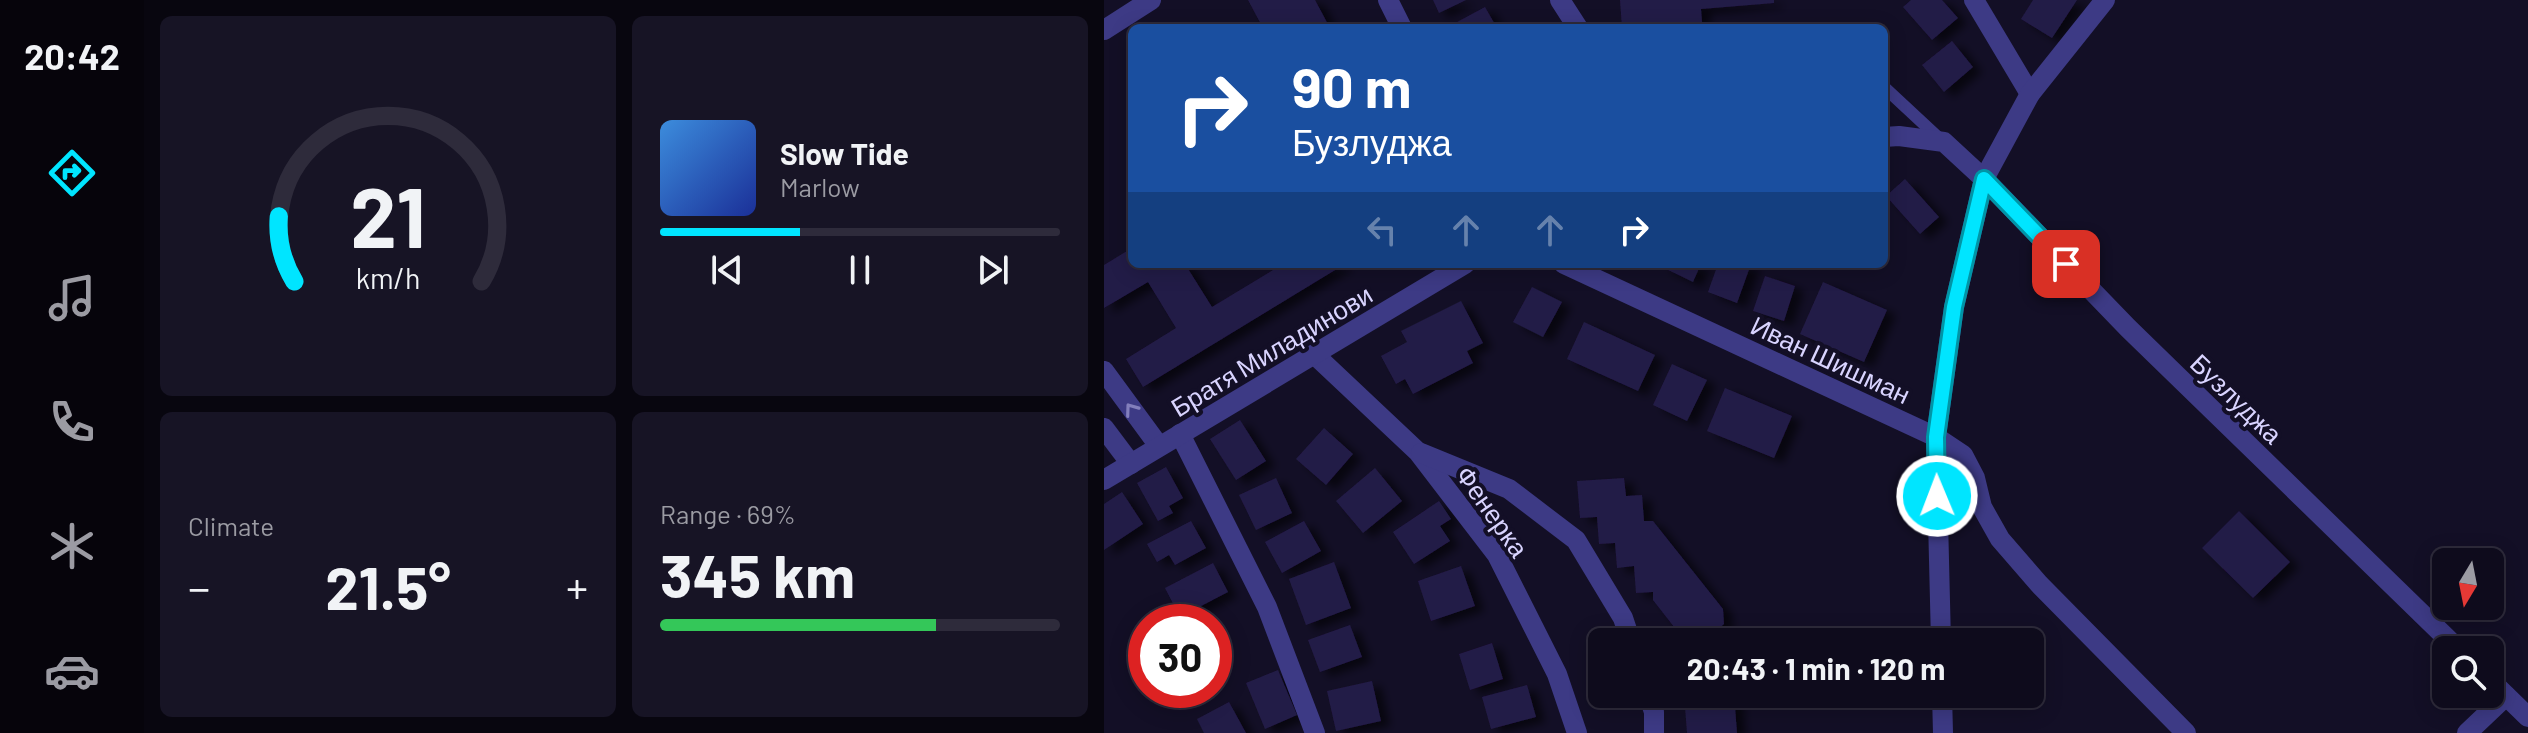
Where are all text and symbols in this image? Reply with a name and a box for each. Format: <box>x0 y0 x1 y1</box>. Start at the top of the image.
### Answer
text: 20:42 <box>24 34 120 77</box>
text: 90 m <box>1292 52 1412 119</box>
icon: right <box>1160 56 1264 160</box>
text: Бузлуджа <box>1292 120 1452 163</box>
text: Slow Tide <box>780 135 909 171</box>
icon: directions <box>44 145 100 201</box>
text: 21 <box>350 165 426 265</box>
text: Marlow <box>780 171 860 202</box>
icon: left <box>1360 208 1404 252</box>
icon: ahead <box>1444 208 1488 252</box>
icon: ahead <box>1528 208 1572 252</box>
icon: right <box>1612 208 1656 252</box>
pin <box>2032 230 2100 298</box>
icon: arrive <box>2044 242 2088 286</box>
icon: previous <box>705 248 749 292</box>
icon: pause <box>838 248 882 292</box>
icon: next <box>971 248 1015 292</box>
text: km/h <box>356 260 420 295</box>
icon: music <box>44 270 100 326</box>
street label: Братя Миладинови <box>1165 278 1377 422</box>
street label: Иван Шишман <box>1746 309 1916 409</box>
street label: Бузлуджа <box>2185 347 2290 450</box>
icon: phone <box>44 394 100 450</box>
one-way arrow <box>1126 403 1141 417</box>
position arrow <box>1895 454 1979 538</box>
street label: Фенерка <box>1450 460 1536 563</box>
text: Range · 69% <box>660 498 796 529</box>
text: Climate <box>188 510 274 541</box>
icon: climate <box>44 518 100 574</box>
text: 345 km <box>660 538 855 610</box>
north arrow <box>2432 548 2504 620</box>
map controls <box>2432 548 2504 708</box>
text: 21.5° <box>325 550 451 622</box>
text: − <box>188 560 210 613</box>
text: + <box>566 560 588 613</box>
speed limit sign: 30 <box>1128 604 1232 708</box>
button: search <box>2432 636 2504 708</box>
icon: car <box>44 643 100 699</box>
text: 20:43 · 1 min · 120 m <box>1687 650 1945 686</box>

